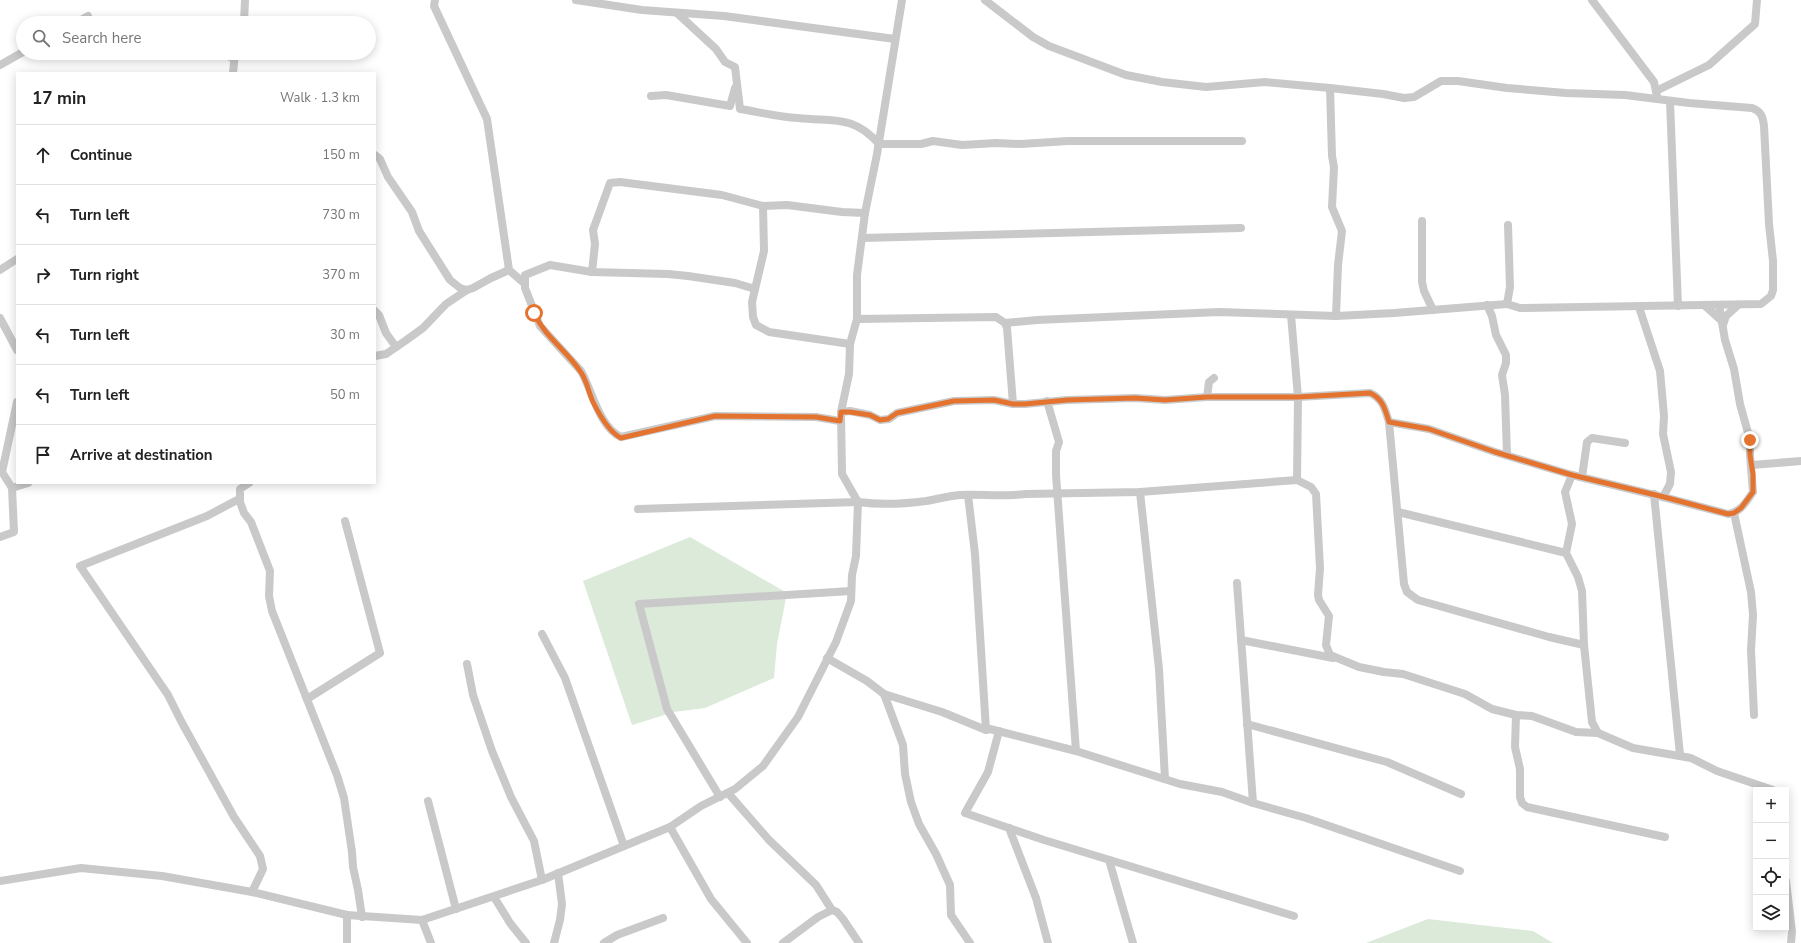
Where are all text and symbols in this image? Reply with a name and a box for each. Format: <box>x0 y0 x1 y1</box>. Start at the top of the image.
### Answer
search box <box>16 16 376 60</box>
icon: search <box>30 27 52 49</box>
text: Search here <box>62 28 142 48</box>
text: 17 min <box>32 87 86 110</box>
text: Walk · 1.3 km <box>280 89 360 107</box>
icon: ahead <box>32 144 54 166</box>
text: Continue <box>70 145 132 165</box>
text: 150 m <box>322 146 360 164</box>
icon: left <box>32 204 54 226</box>
text: Turn left <box>70 205 129 225</box>
text: 730 m <box>322 206 360 224</box>
icon: right <box>32 264 54 286</box>
text: Turn right <box>70 265 139 285</box>
text: 370 m <box>322 266 360 284</box>
route start <box>525 304 543 322</box>
icon: left <box>32 324 54 346</box>
text: Turn left <box>70 325 129 345</box>
text: 30 m <box>330 326 360 344</box>
icon: left <box>32 384 54 406</box>
text: Turn left <box>70 385 129 405</box>
text: 50 m <box>330 386 360 404</box>
route end <box>1741 431 1759 449</box>
icon: arrive <box>32 444 54 466</box>
text: Arrive at destination <box>70 445 213 465</box>
map controls <box>1753 787 1789 931</box>
button: + <box>1753 787 1789 823</box>
button: − <box>1753 823 1789 859</box>
button: locate <box>1753 859 1789 895</box>
button: layers <box>1753 895 1789 931</box>

